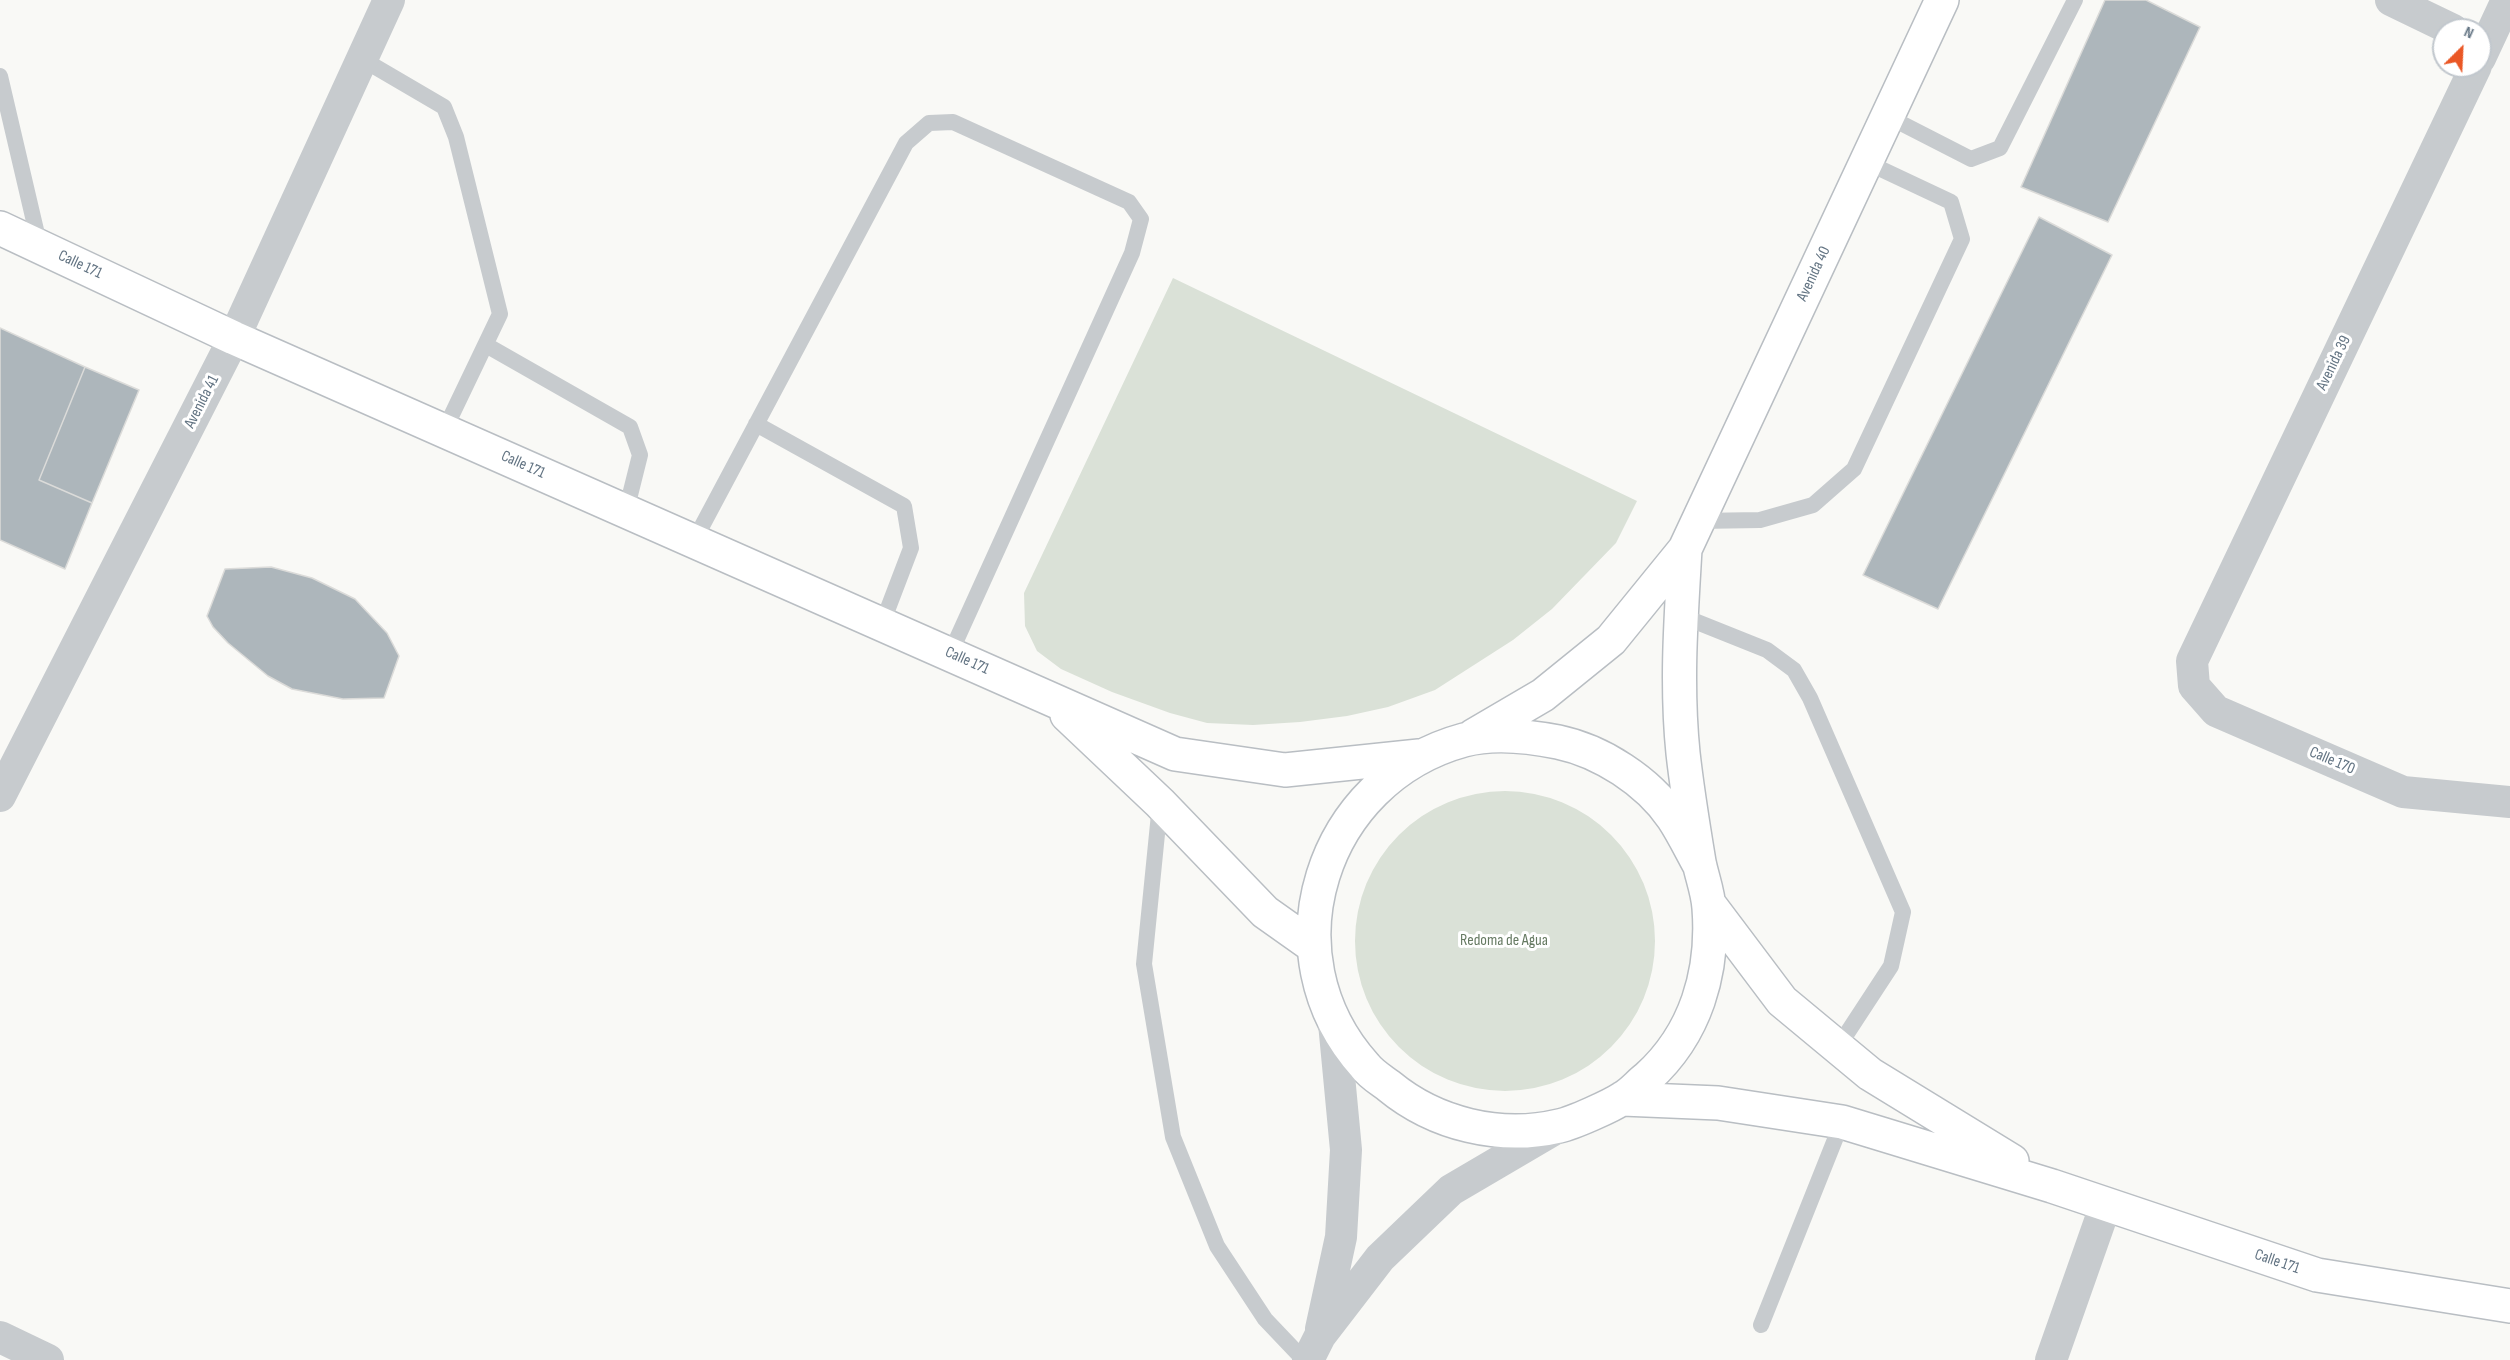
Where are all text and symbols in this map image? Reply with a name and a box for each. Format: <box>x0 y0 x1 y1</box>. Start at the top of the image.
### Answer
north arrow <box>2432 18 2492 78</box>
text: N <box>2461 23 2476 43</box>
street label: Avenida 40 <box>1793 244 1835 304</box>
street label: Calle 171 <box>55 247 105 283</box>
street label: Avenida 39 <box>2313 333 2355 393</box>
street label: Avenida 41 <box>181 372 223 432</box>
street label: Calle 171 <box>498 447 548 483</box>
street label: Calle 171 <box>942 643 992 679</box>
street label: Calle 170 <box>2306 743 2358 779</box>
park label: Redoma de Agua <box>1460 931 1548 951</box>
street label: Calle 171 <box>2252 1245 2302 1279</box>

